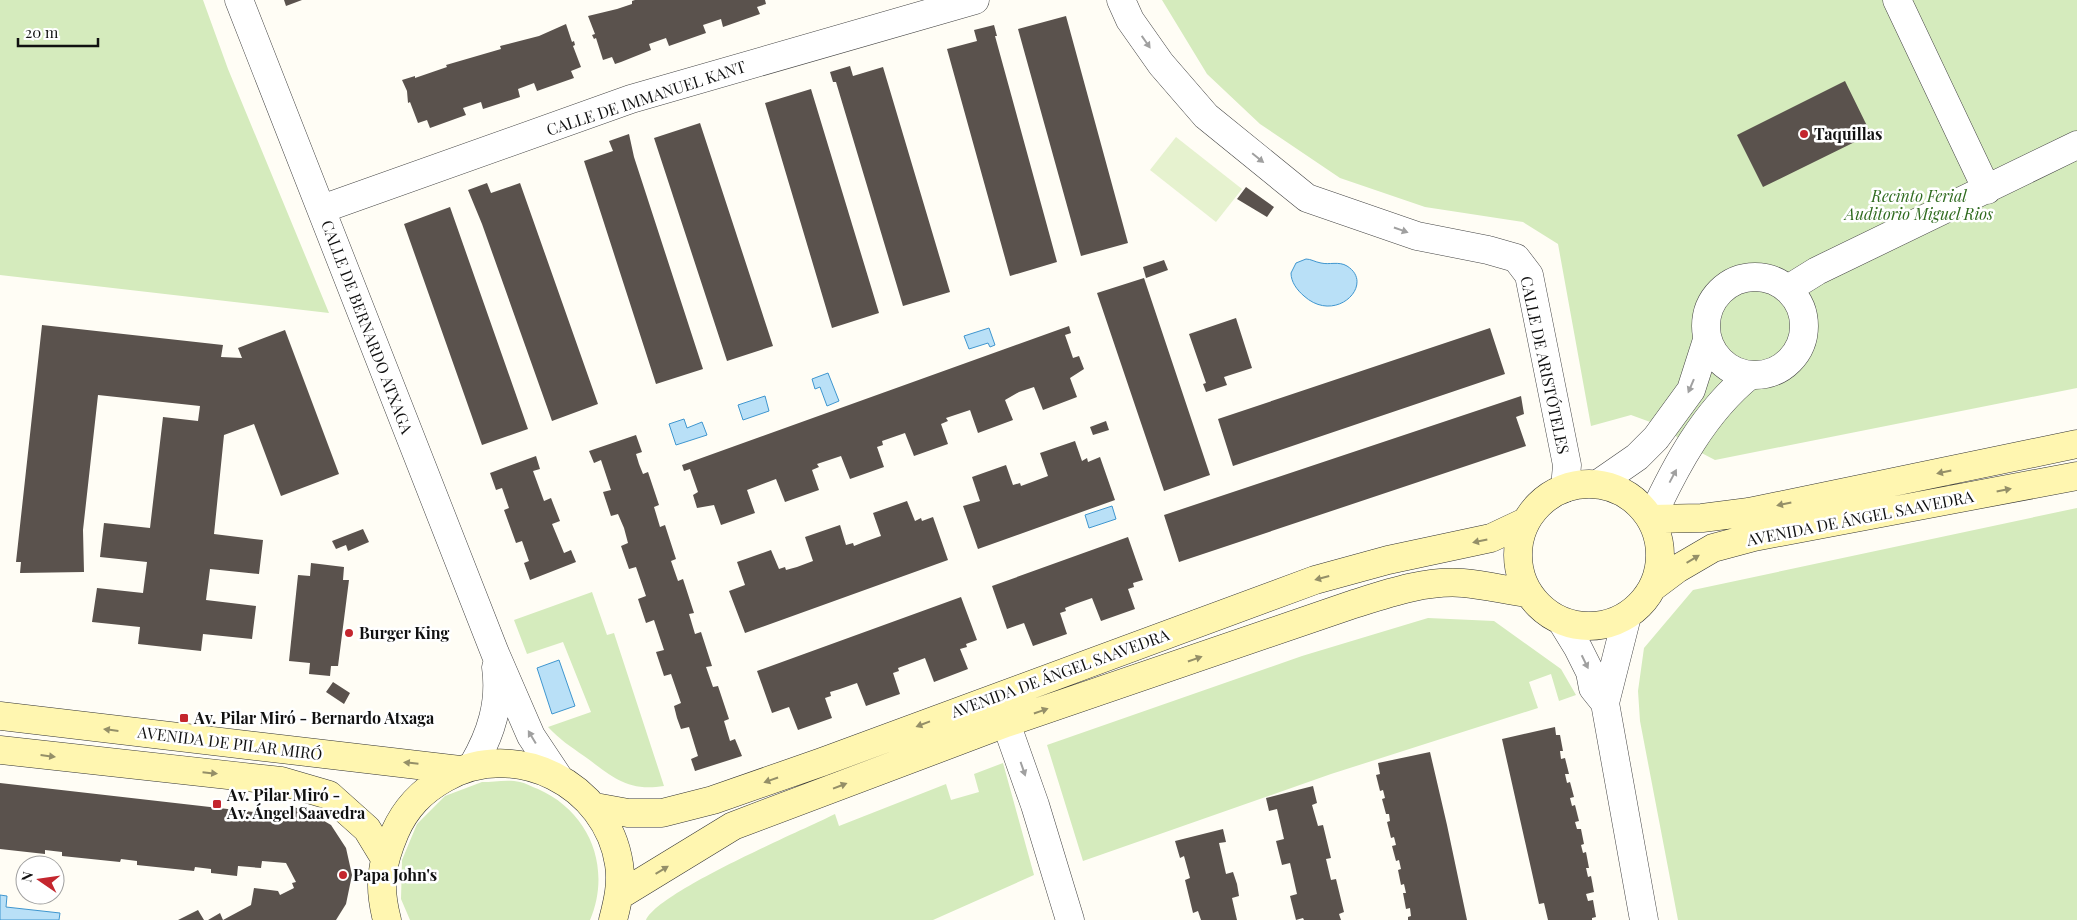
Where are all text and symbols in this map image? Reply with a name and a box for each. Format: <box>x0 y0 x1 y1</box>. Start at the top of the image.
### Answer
scale bar <box>18 15 98 47</box>
text: 20 m <box>25 22 59 42</box>
one-way arrow <box>1141 35 1151 49</box>
street label: CALLE DE IMMANUEL KANT <box>544 55 748 140</box>
place label: Taquillas <box>1814 123 1882 144</box>
marker: Taquillas <box>1798 128 1810 140</box>
one-way arrow <box>1251 153 1264 164</box>
park label: Recinto Ferial Auditorio Miguel Rios <box>1843 185 1993 224</box>
street label: CALLE DE BERNARDO ATXAGA <box>317 217 418 438</box>
one-way arrow <box>1394 226 1409 234</box>
street label: CALLE DE ARISTÓTELES <box>1516 274 1575 456</box>
one-way arrow <box>1687 379 1695 393</box>
one-way arrow <box>1936 468 1951 476</box>
one-way arrow <box>1668 469 1677 482</box>
street label: AVENIDA DE ÁNGEL SAAVEDRA <box>1744 485 1976 550</box>
one-way arrow <box>1997 486 2012 494</box>
one-way arrow <box>1776 501 1792 509</box>
one-way arrow <box>1473 537 1488 545</box>
one-way arrow <box>1686 555 1701 563</box>
one-way arrow <box>1315 574 1330 582</box>
place label: Burger King <box>359 622 450 643</box>
street label: AVENIDA DE ÁNGEL SAAVEDRA <box>947 623 1173 722</box>
marker: Burger King <box>343 627 355 639</box>
one-way arrow <box>1188 654 1203 662</box>
one-way arrow <box>1581 655 1589 669</box>
place label: Av. Pilar Miró - Bernardo Atxaga <box>193 707 435 728</box>
one-way arrow <box>1034 707 1049 714</box>
marker: Av. Pilar Miró - Bernardo Atxaga <box>178 712 190 724</box>
one-way arrow <box>915 720 930 728</box>
street label: AVENIDA DE PILAR MIRÓ <box>135 721 324 764</box>
one-way arrow <box>102 726 118 734</box>
one-way arrow <box>528 730 537 743</box>
one-way arrow <box>41 752 57 760</box>
one-way arrow <box>403 759 419 767</box>
one-way arrow <box>1020 761 1027 776</box>
one-way arrow <box>202 769 218 777</box>
one-way arrow <box>763 777 778 784</box>
one-way arrow <box>833 782 848 790</box>
place label: Av. Pilar Miró - Av. Ángel Saavedra <box>226 784 366 823</box>
marker: Av. Pilar Miró - Av. Ángel Saavedra <box>211 798 223 810</box>
north arrow <box>15 855 65 905</box>
place label: Papa John's <box>353 864 437 885</box>
one-way arrow <box>655 865 668 874</box>
marker: Papa John's <box>337 869 349 881</box>
text: N <box>16 870 37 884</box>

